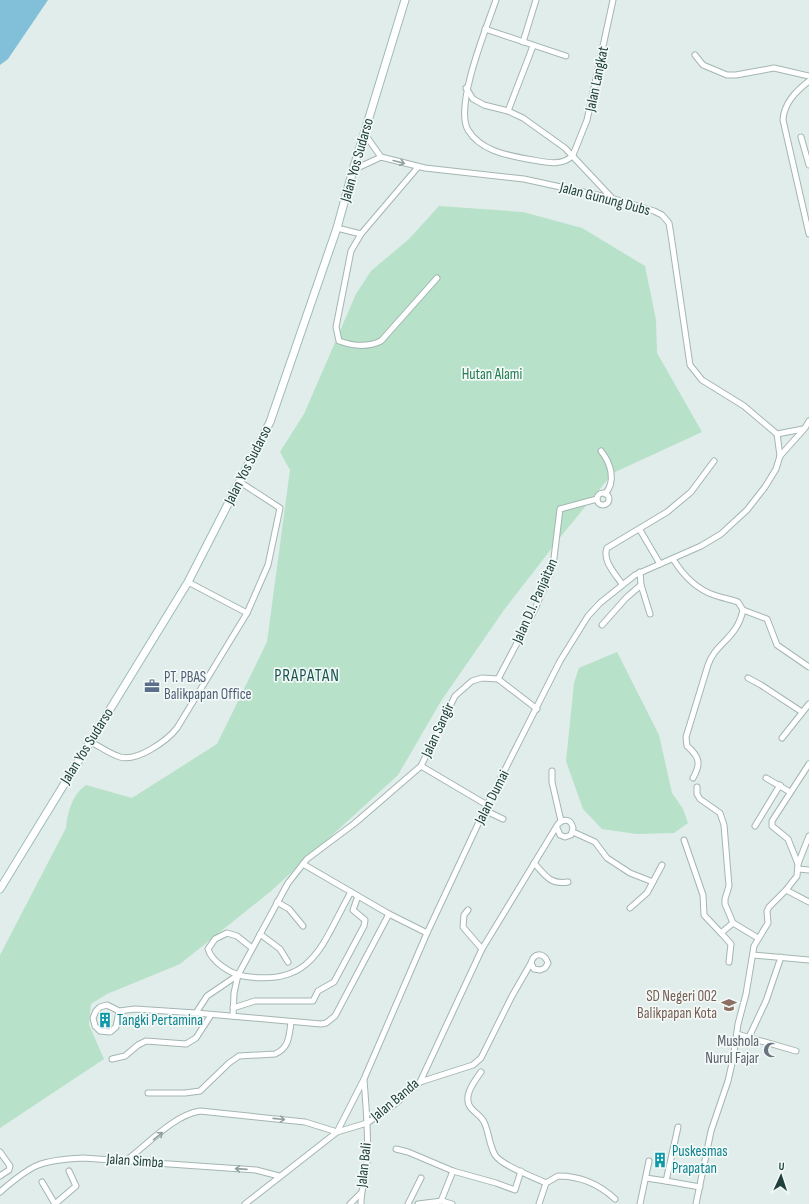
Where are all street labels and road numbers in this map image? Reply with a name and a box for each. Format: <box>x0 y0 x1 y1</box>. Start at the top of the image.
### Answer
street label: Jalan Langkat <box>581 44 613 114</box>
street label: Jalan Yos Sudarso <box>336 116 378 205</box>
street label: Jalan Gunung Dubs <box>557 178 652 220</box>
street label: Jalan Yos Sudarso <box>220 422 276 509</box>
street label: Jalan D.I. Panjaitan <box>507 556 562 647</box>
street label: Jalan Sangir <box>417 699 459 761</box>
street label: Jalan Yos Sudarso <box>56 704 118 788</box>
street label: Jalan Dumai <box>470 767 514 828</box>
street label: Jalan Banda <box>366 1074 423 1126</box>
street label: Jalan Bali <box>352 1142 376 1189</box>
street label: Jalan Simba <box>105 1149 164 1172</box>

